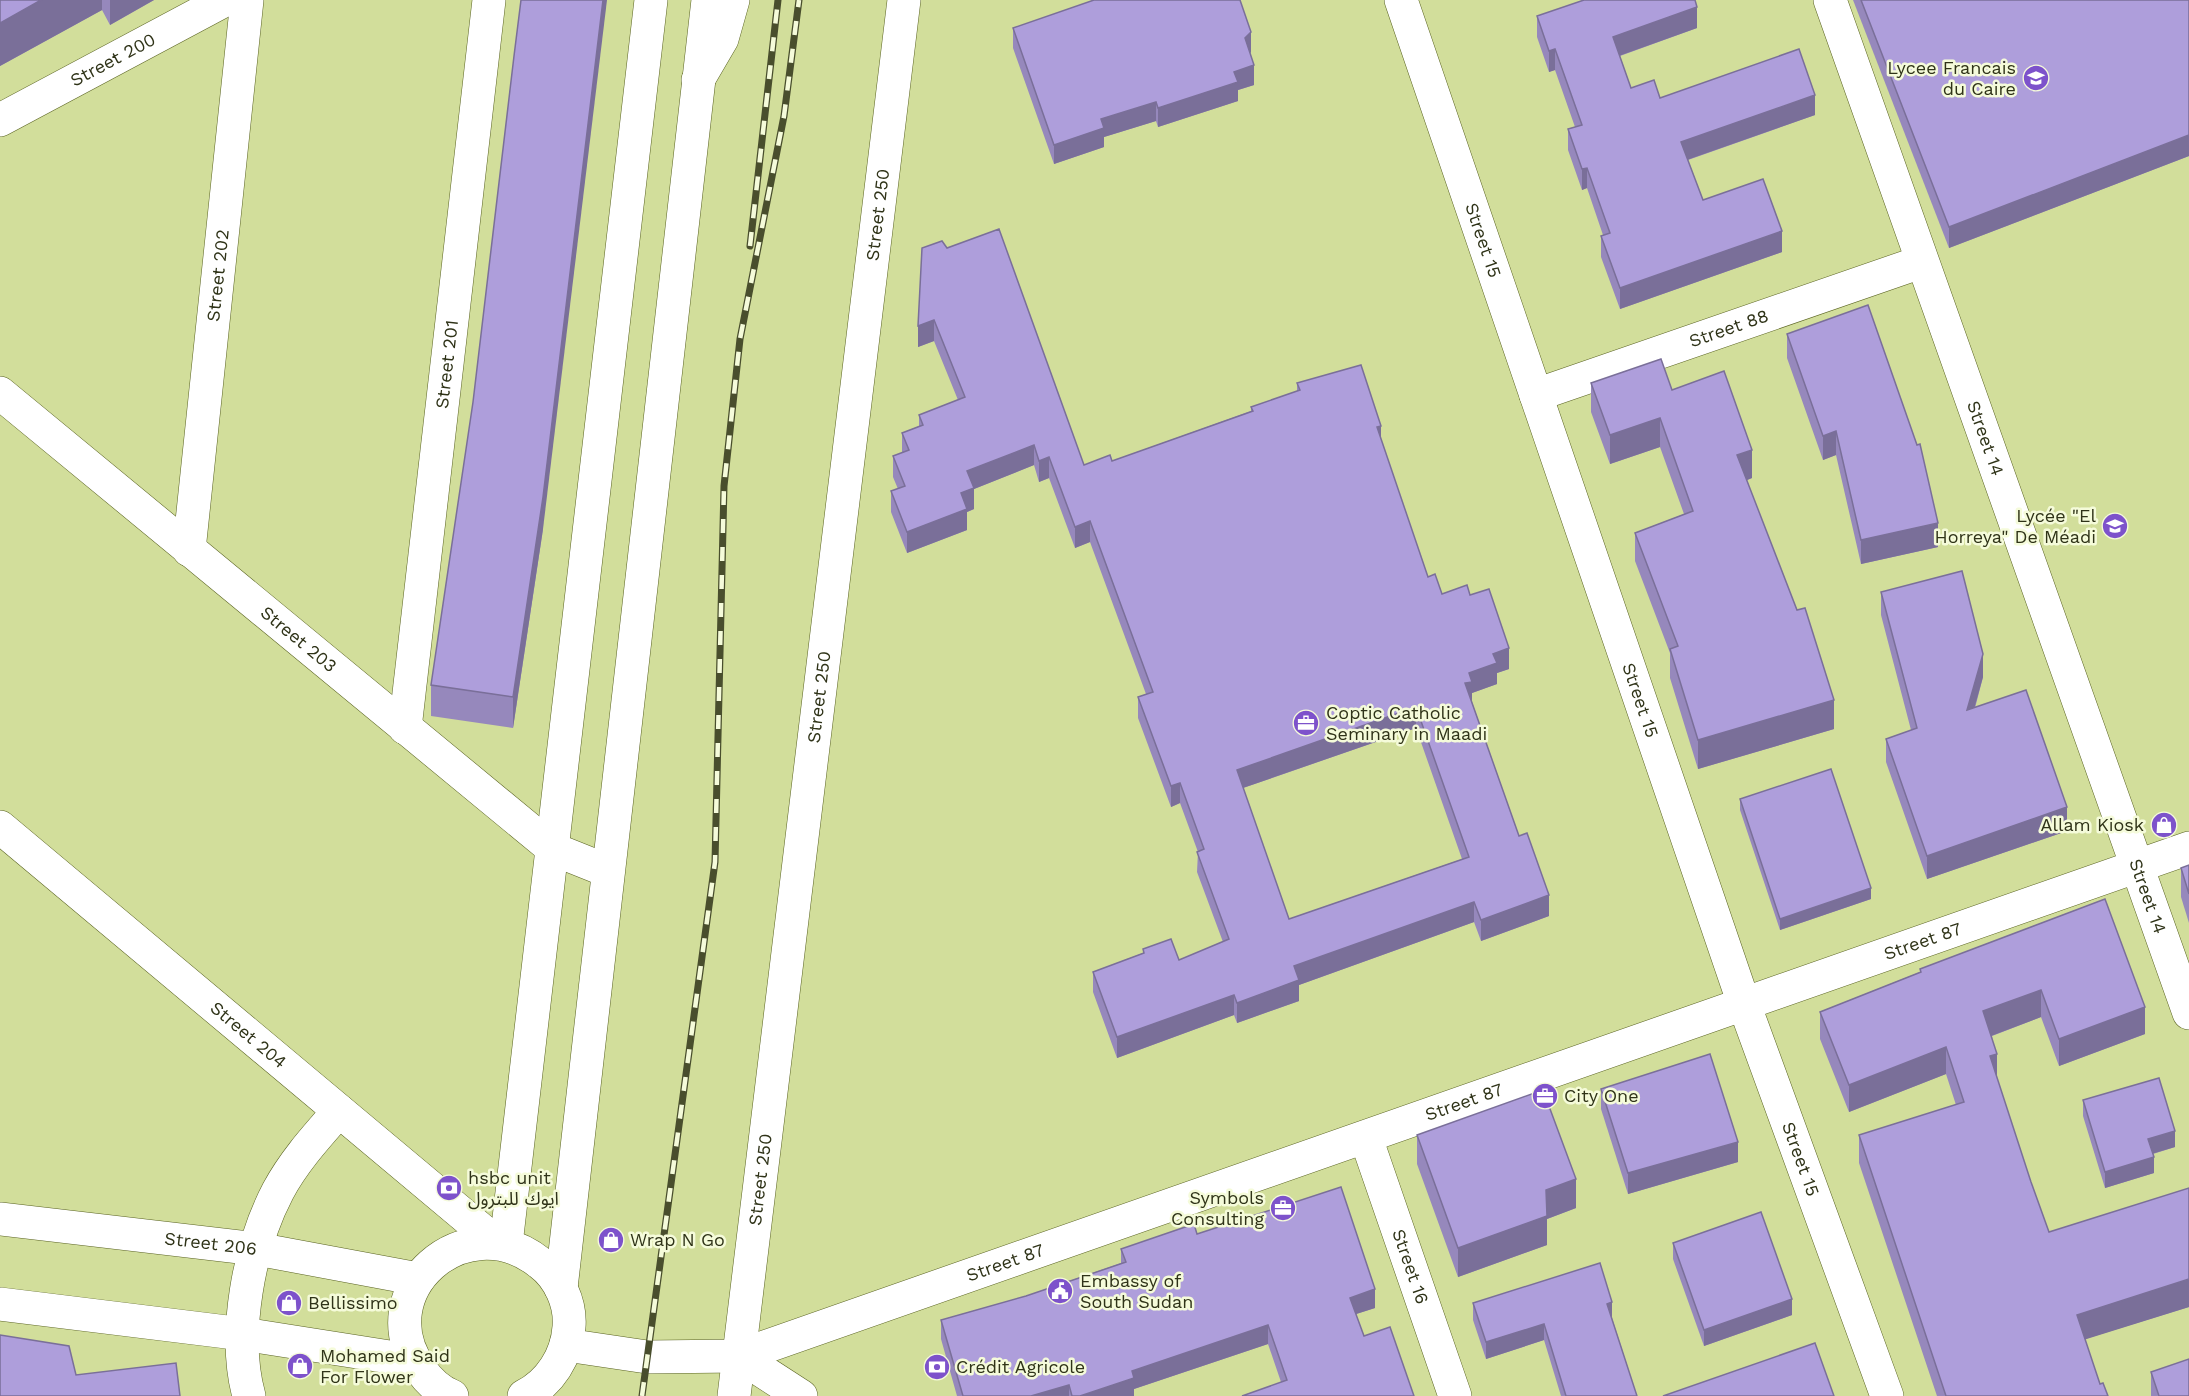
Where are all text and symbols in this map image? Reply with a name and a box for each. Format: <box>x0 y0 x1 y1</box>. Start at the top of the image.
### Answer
street label: Street 200 <box>67 28 159 91</box>
place label: Lycee Francais du Caire <box>1887 57 2016 99</box>
school or university icon: Lycee Francais du Caire <box>2021 63 2051 93</box>
street label: Street 250 <box>861 167 893 262</box>
street label: Street 15 <box>1461 200 1506 280</box>
street label: Street 202 <box>202 228 233 323</box>
street label: Street 88 <box>1686 305 1771 351</box>
street label: Street 201 <box>431 319 462 410</box>
street label: Street 14 <box>1963 398 2009 478</box>
place label: Lycée "El Horreya" De Méadi <box>1935 505 2096 547</box>
school or university icon: Lycée "El Horreya" De Méadi <box>2100 511 2130 541</box>
street label: Street 203 <box>257 601 341 676</box>
street label: Street 250 <box>803 650 835 744</box>
street label: Street 15 <box>1618 660 1663 740</box>
place label: Coptic Catholic Seminary in Maadi <box>1326 702 1487 744</box>
office icon: Coptic Catholic Seminary in Maadi <box>1291 708 1321 738</box>
shop icon: Allam Kiosk <box>2149 810 2179 840</box>
place label: Allam Kiosk <box>2041 814 2144 835</box>
street label: Street 14 <box>2125 856 2171 936</box>
street label: Street 87 <box>1881 918 1964 964</box>
street label: Street 204 <box>206 997 291 1072</box>
street label: Street 87 <box>1422 1078 1505 1125</box>
office icon: City One <box>1530 1081 1560 1111</box>
place label: City One <box>1564 1085 1639 1106</box>
street label: Street 15 <box>1778 1119 1824 1199</box>
street label: Street 250 <box>744 1132 776 1227</box>
place label: hsbc unit ايوك للبترول <box>468 1167 559 1210</box>
bank icon: hsbc unit ايوك للبترول <box>434 1173 464 1203</box>
place label: Symbols Consulting <box>1171 1187 1264 1229</box>
office icon: Symbols Consulting <box>1268 1193 1298 1223</box>
shop icon: Wrap N Go <box>596 1225 626 1255</box>
street label: Street 16 <box>1388 1226 1433 1307</box>
street label: Street 206 <box>163 1227 258 1259</box>
place label: Wrap N Go <box>630 1229 725 1250</box>
street label: Street 87 <box>963 1239 1047 1286</box>
place label: Embassy of South Sudan <box>1080 1270 1193 1312</box>
public building icon: Embassy of South Sudan <box>1045 1276 1075 1306</box>
shop icon: Bellissimo <box>274 1288 304 1318</box>
place label: Bellissimo <box>308 1292 398 1313</box>
place label: Mohamed Said For Flower <box>320 1345 450 1387</box>
shop icon: Mohamed Said For Flower <box>285 1351 315 1381</box>
bank icon: Crédit Agricole <box>922 1352 952 1382</box>
place label: Crédit Agricole <box>956 1356 1085 1377</box>

